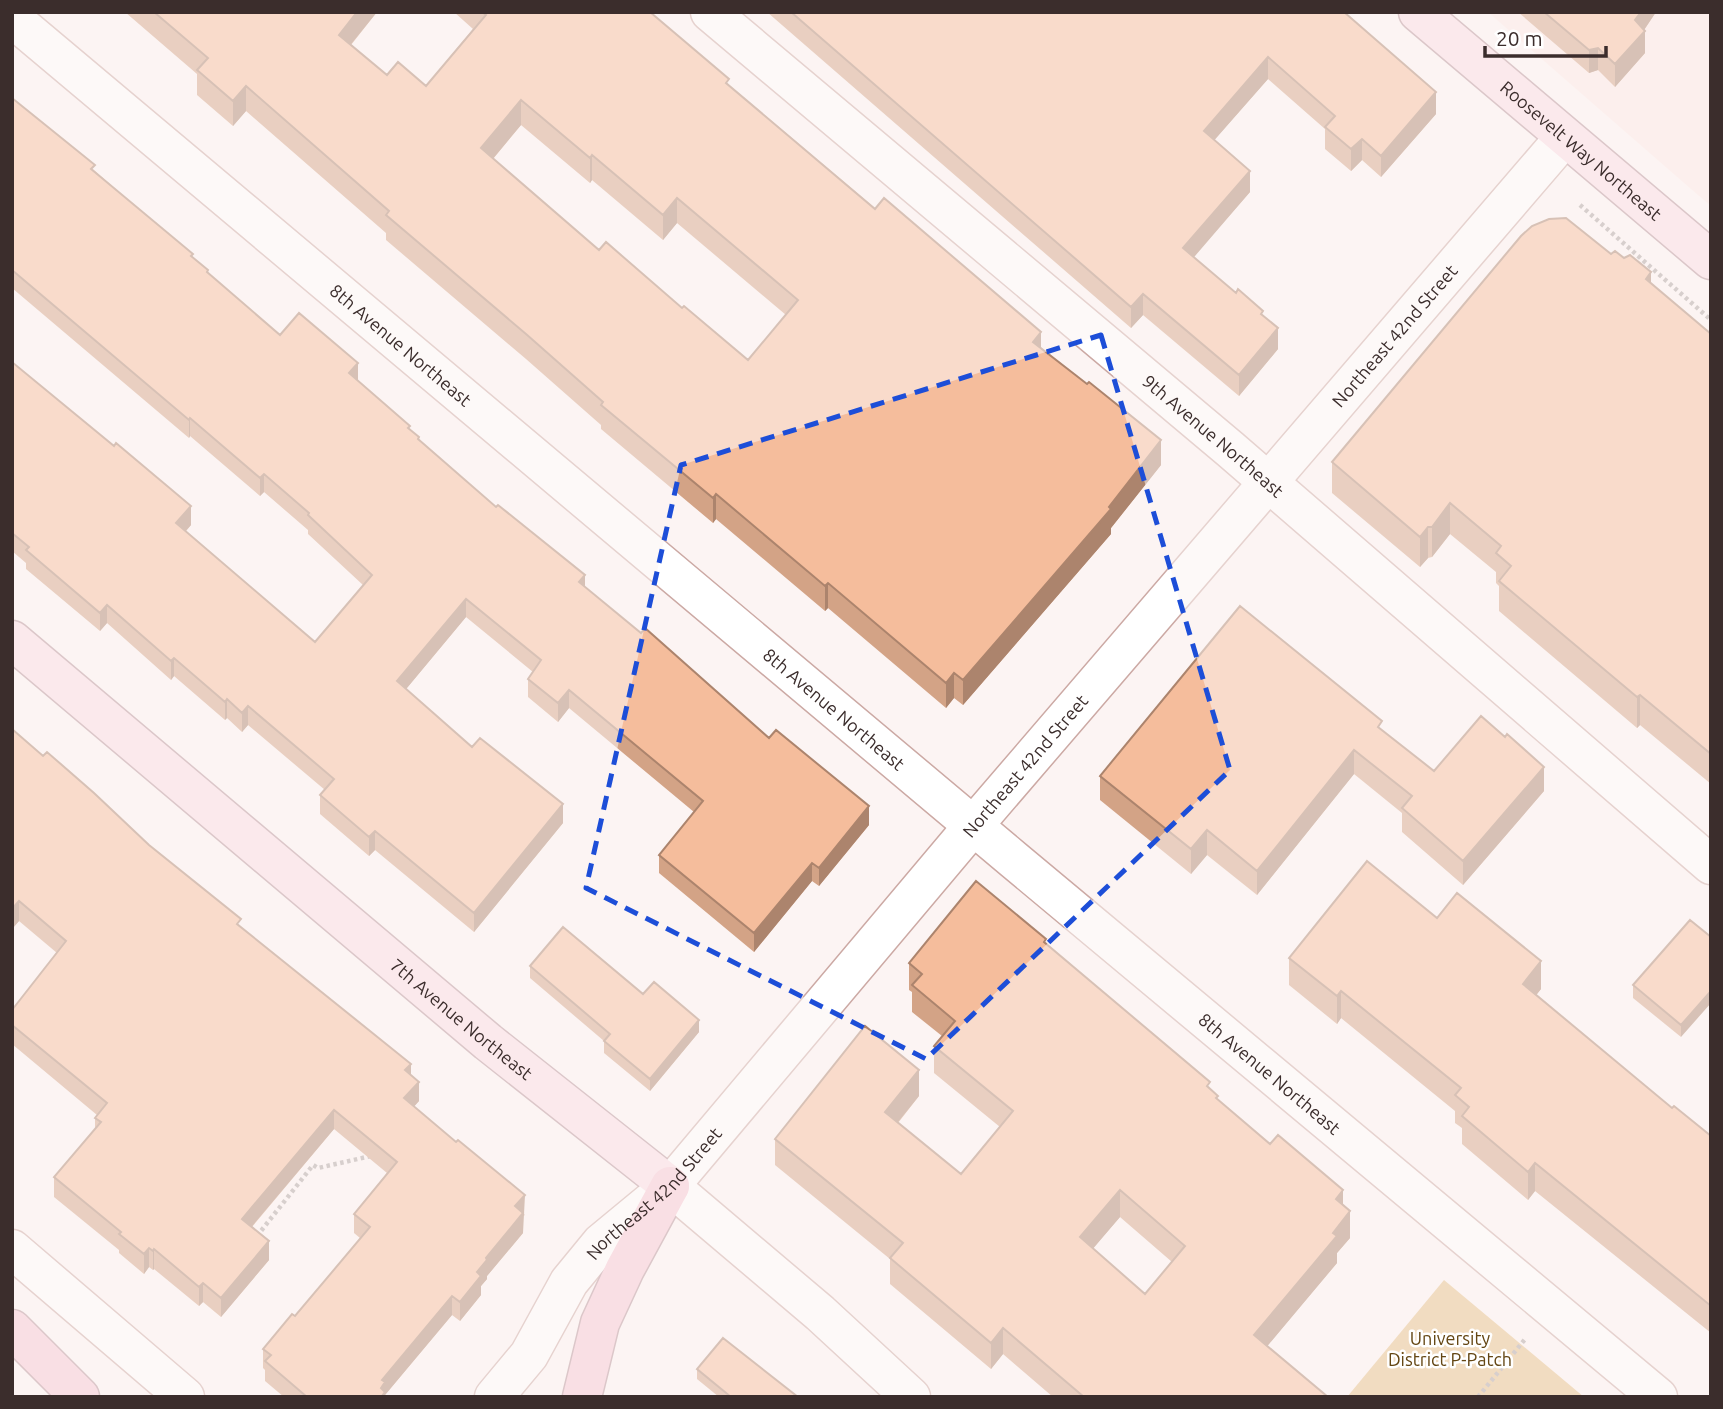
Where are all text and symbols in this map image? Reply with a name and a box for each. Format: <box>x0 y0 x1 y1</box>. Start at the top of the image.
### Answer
scale bar <box>1485 14 1606 58</box>
text: 20 m <box>1496 26 1543 50</box>
street label: Roosevelt Way Northeast <box>1497 77 1666 224</box>
street label: Northeast 42nd Street <box>1328 260 1461 411</box>
street label: 8th Avenue Northeast <box>326 280 476 410</box>
street label: 9th Avenue Northeast <box>1139 370 1288 501</box>
street label: 8th Avenue Northeast <box>760 644 909 774</box>
street label: Northeast 42nd Street <box>958 690 1092 841</box>
street label: 7th Avenue Northeast <box>387 954 537 1083</box>
street label: 8th Avenue Northeast <box>1195 1009 1345 1138</box>
street label: Northeast 42nd Street <box>582 1123 725 1263</box>
park label: University District P-Patch <box>1388 1328 1512 1369</box>

